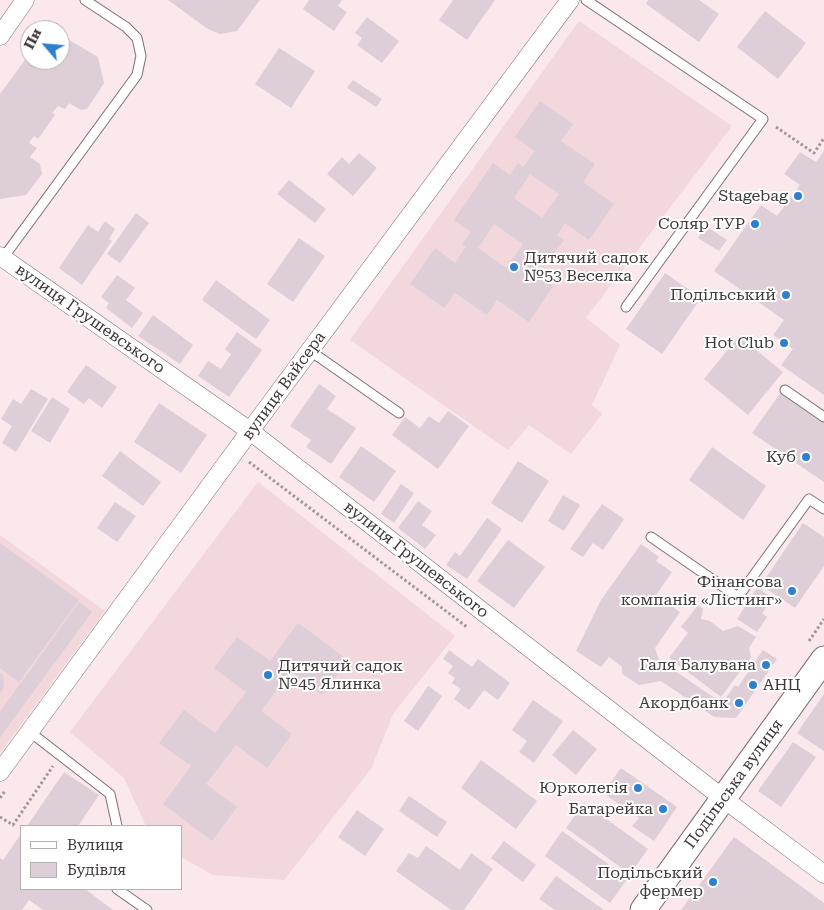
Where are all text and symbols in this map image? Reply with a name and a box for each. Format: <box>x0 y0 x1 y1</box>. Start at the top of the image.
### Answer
north arrow <box>20 20 70 70</box>
text: Пн <box>21 26 44 52</box>
place label: Stagebag <box>718 186 788 206</box>
marker: Stagebag <box>792 190 804 202</box>
place label: Соляр ТУР <box>658 214 745 234</box>
marker: Соляр ТУР <box>749 218 761 230</box>
place label: Дитячий садок №53 Веселка <box>524 248 649 286</box>
street label: вулиця Грушевського <box>11 260 169 378</box>
marker: Дитячий садок №53 Веселка <box>508 261 520 273</box>
place label: Подільський <box>670 285 776 305</box>
marker: Подільський <box>780 289 792 301</box>
street label: вулиця Вайсера <box>238 328 330 444</box>
place label: Hot Club <box>704 333 774 353</box>
marker: Hot Club <box>778 337 790 349</box>
place label: Куб <box>766 447 796 467</box>
marker: Куб <box>800 451 812 463</box>
street label: вулиця Грушевського <box>340 498 492 622</box>
place label: Фінансова компанія «Лістинг» <box>621 572 782 610</box>
marker: Фінансова компанія «Лістинг» <box>786 585 798 597</box>
place label: Галя Балувана <box>640 655 756 675</box>
place label: Дитячий садок №45 Ялинка <box>278 656 403 694</box>
marker: Галя Балувана <box>760 659 772 671</box>
marker: Дитячий садок №45 Ялинка <box>262 669 274 681</box>
place label: АНЦ <box>763 675 801 695</box>
marker: АНЦ <box>747 679 759 691</box>
place label: Акордбанк <box>639 693 729 713</box>
marker: Акордбанк <box>733 697 745 709</box>
street label: Подільська вулиця <box>681 716 787 852</box>
place label: Юрколегія <box>539 778 628 798</box>
marker: Юрколегія <box>632 782 644 794</box>
place label: Батарейка <box>568 799 653 819</box>
marker: Батарейка <box>657 803 669 815</box>
legend <box>20 825 182 890</box>
text: Вулиця <box>67 836 123 854</box>
text: Будівля <box>67 861 126 879</box>
place label: Подільський фермер <box>597 863 703 901</box>
marker: Подільський фермер <box>707 876 719 888</box>

